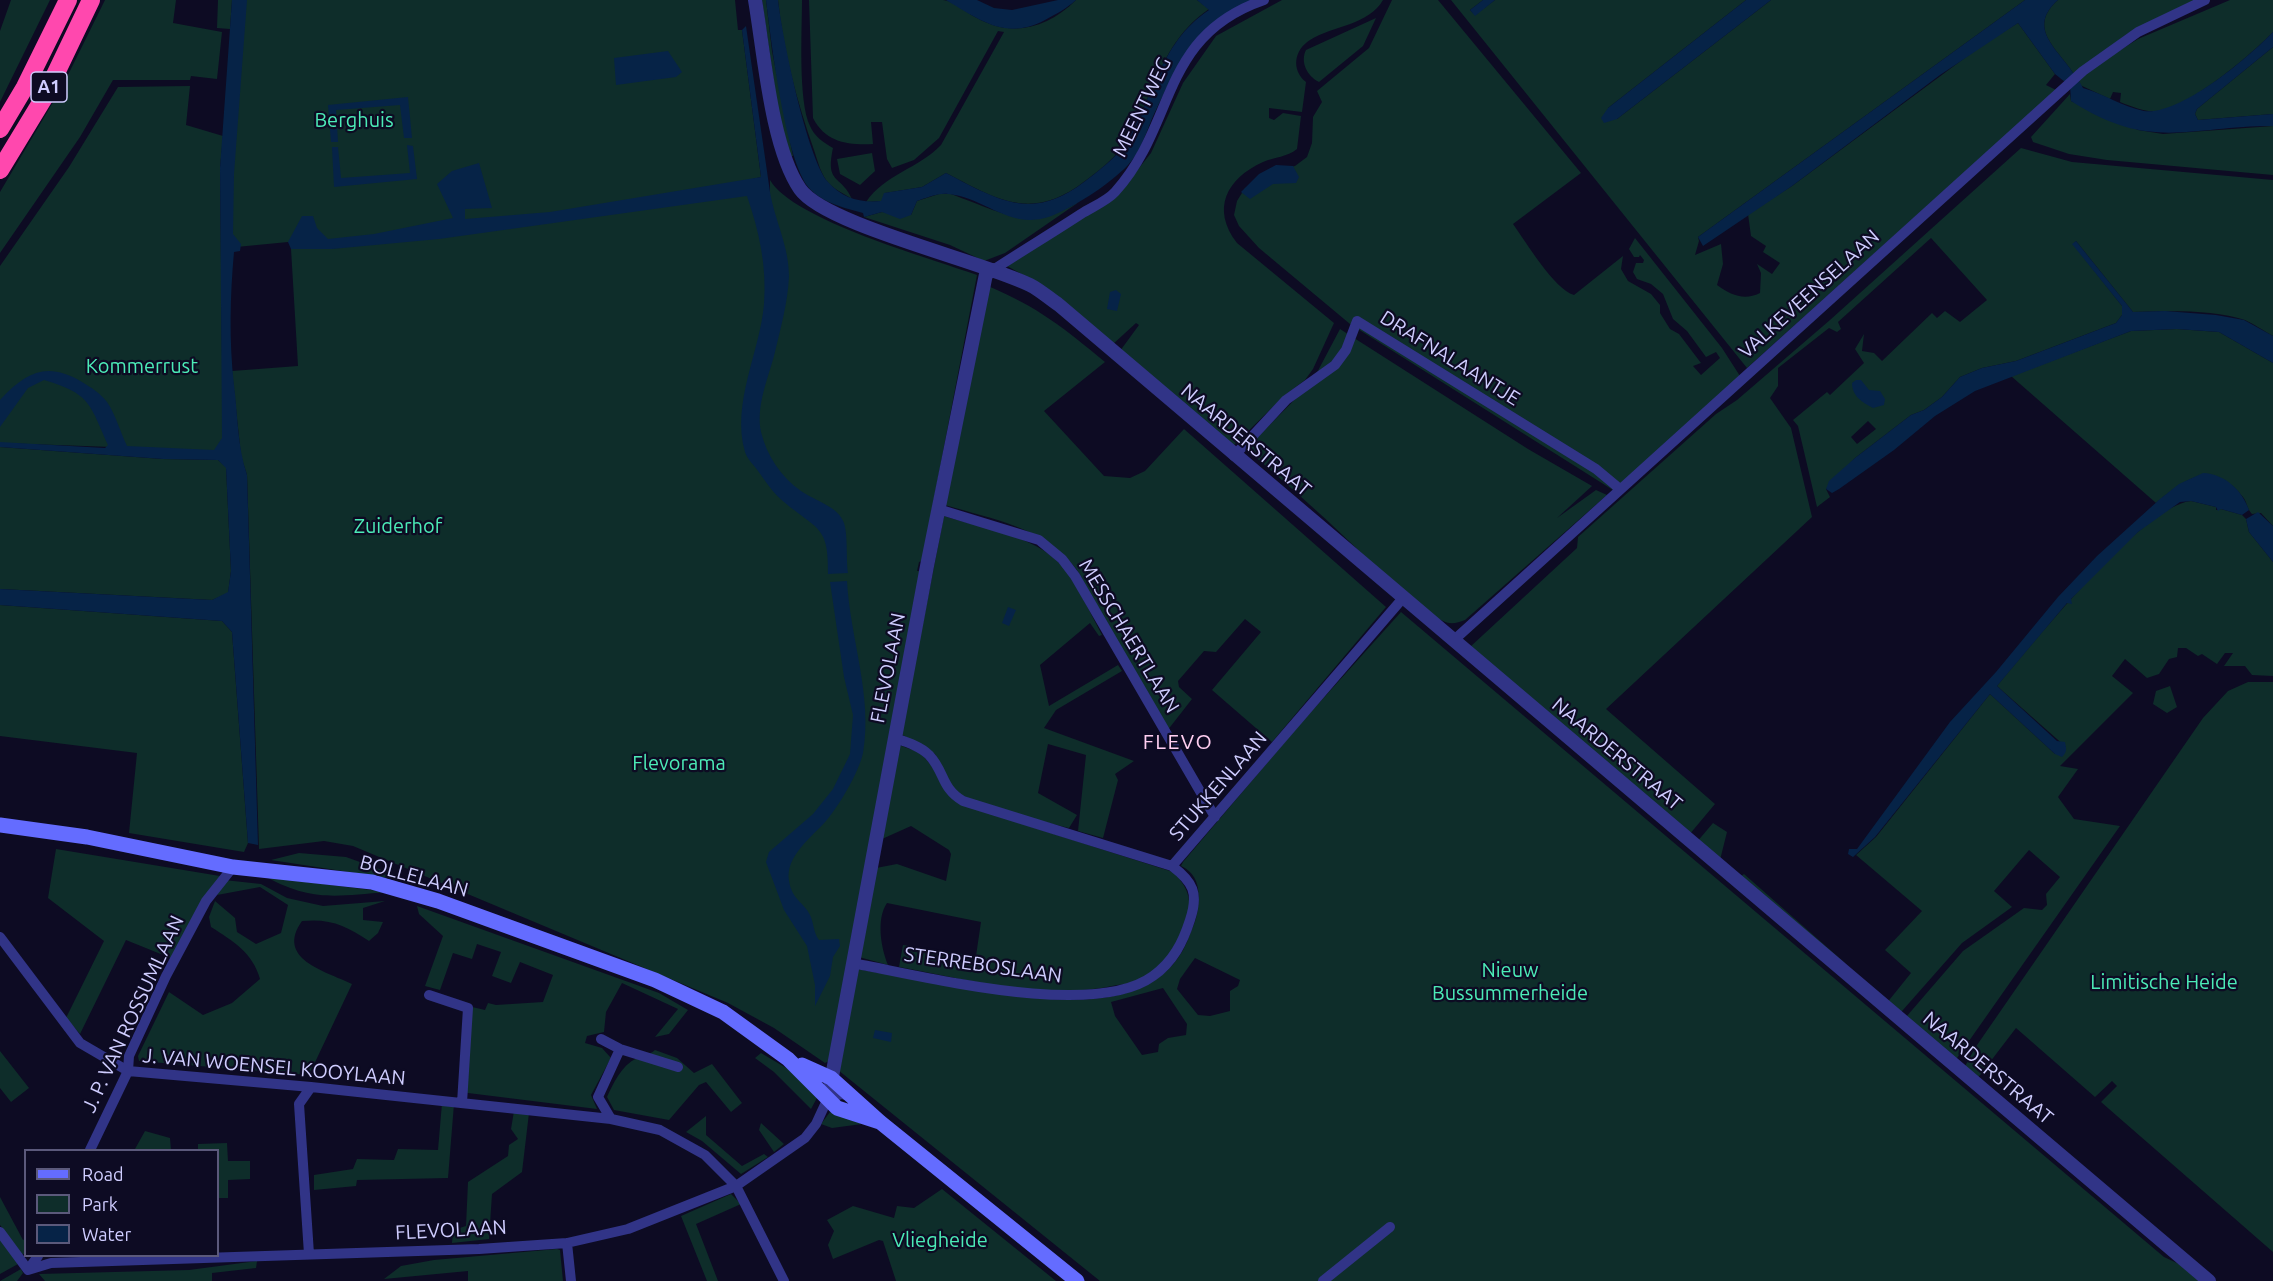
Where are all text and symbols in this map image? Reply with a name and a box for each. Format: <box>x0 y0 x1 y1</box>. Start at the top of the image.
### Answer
street label: MEENTWEG <box>1107 53 1177 161</box>
road number: A1 <box>31 72 67 102</box>
park label: Berghuis <box>314 108 394 132</box>
street label: VALKEVEENSELAAN <box>1734 225 1884 363</box>
street label: DRAFNALAANTJE <box>1376 305 1524 411</box>
park label: Kommerrust <box>86 354 198 378</box>
street label: NAARDERSTRAAT <box>1176 379 1316 501</box>
park label: Zuiderhof <box>354 514 442 538</box>
street label: MESSCHAERTLAAN <box>1074 555 1184 717</box>
street label: FLEVOLAAN <box>866 611 910 725</box>
street label: NAARDERSTRAAT <box>1547 693 1687 815</box>
street label: STUKKENLAAN <box>1164 727 1272 845</box>
district label: FLEVO <box>1143 729 1213 755</box>
park label: Flevorama <box>632 751 726 775</box>
street label: BOLLELAAN <box>357 850 471 902</box>
street label: J. P. VAN ROSSUMLAAN <box>77 912 189 1116</box>
street label: STERREBOSLAAN <box>902 942 1064 988</box>
park label: Nieuw Bussummerheide <box>1432 958 1588 1005</box>
park label: Limitische Heide <box>2090 970 2238 994</box>
street label: NAARDERSTRAAT <box>1918 1007 2058 1129</box>
street label: J. VAN WOENSEL KOOYLAAN <box>141 1044 407 1090</box>
legend <box>24 1149 219 1257</box>
text: Road <box>82 1164 124 1184</box>
text: Park <box>82 1194 118 1214</box>
street label: FLEVOLAAN <box>395 1215 507 1245</box>
text: Water <box>82 1224 131 1244</box>
park label: Vliegheide <box>892 1228 988 1252</box>

